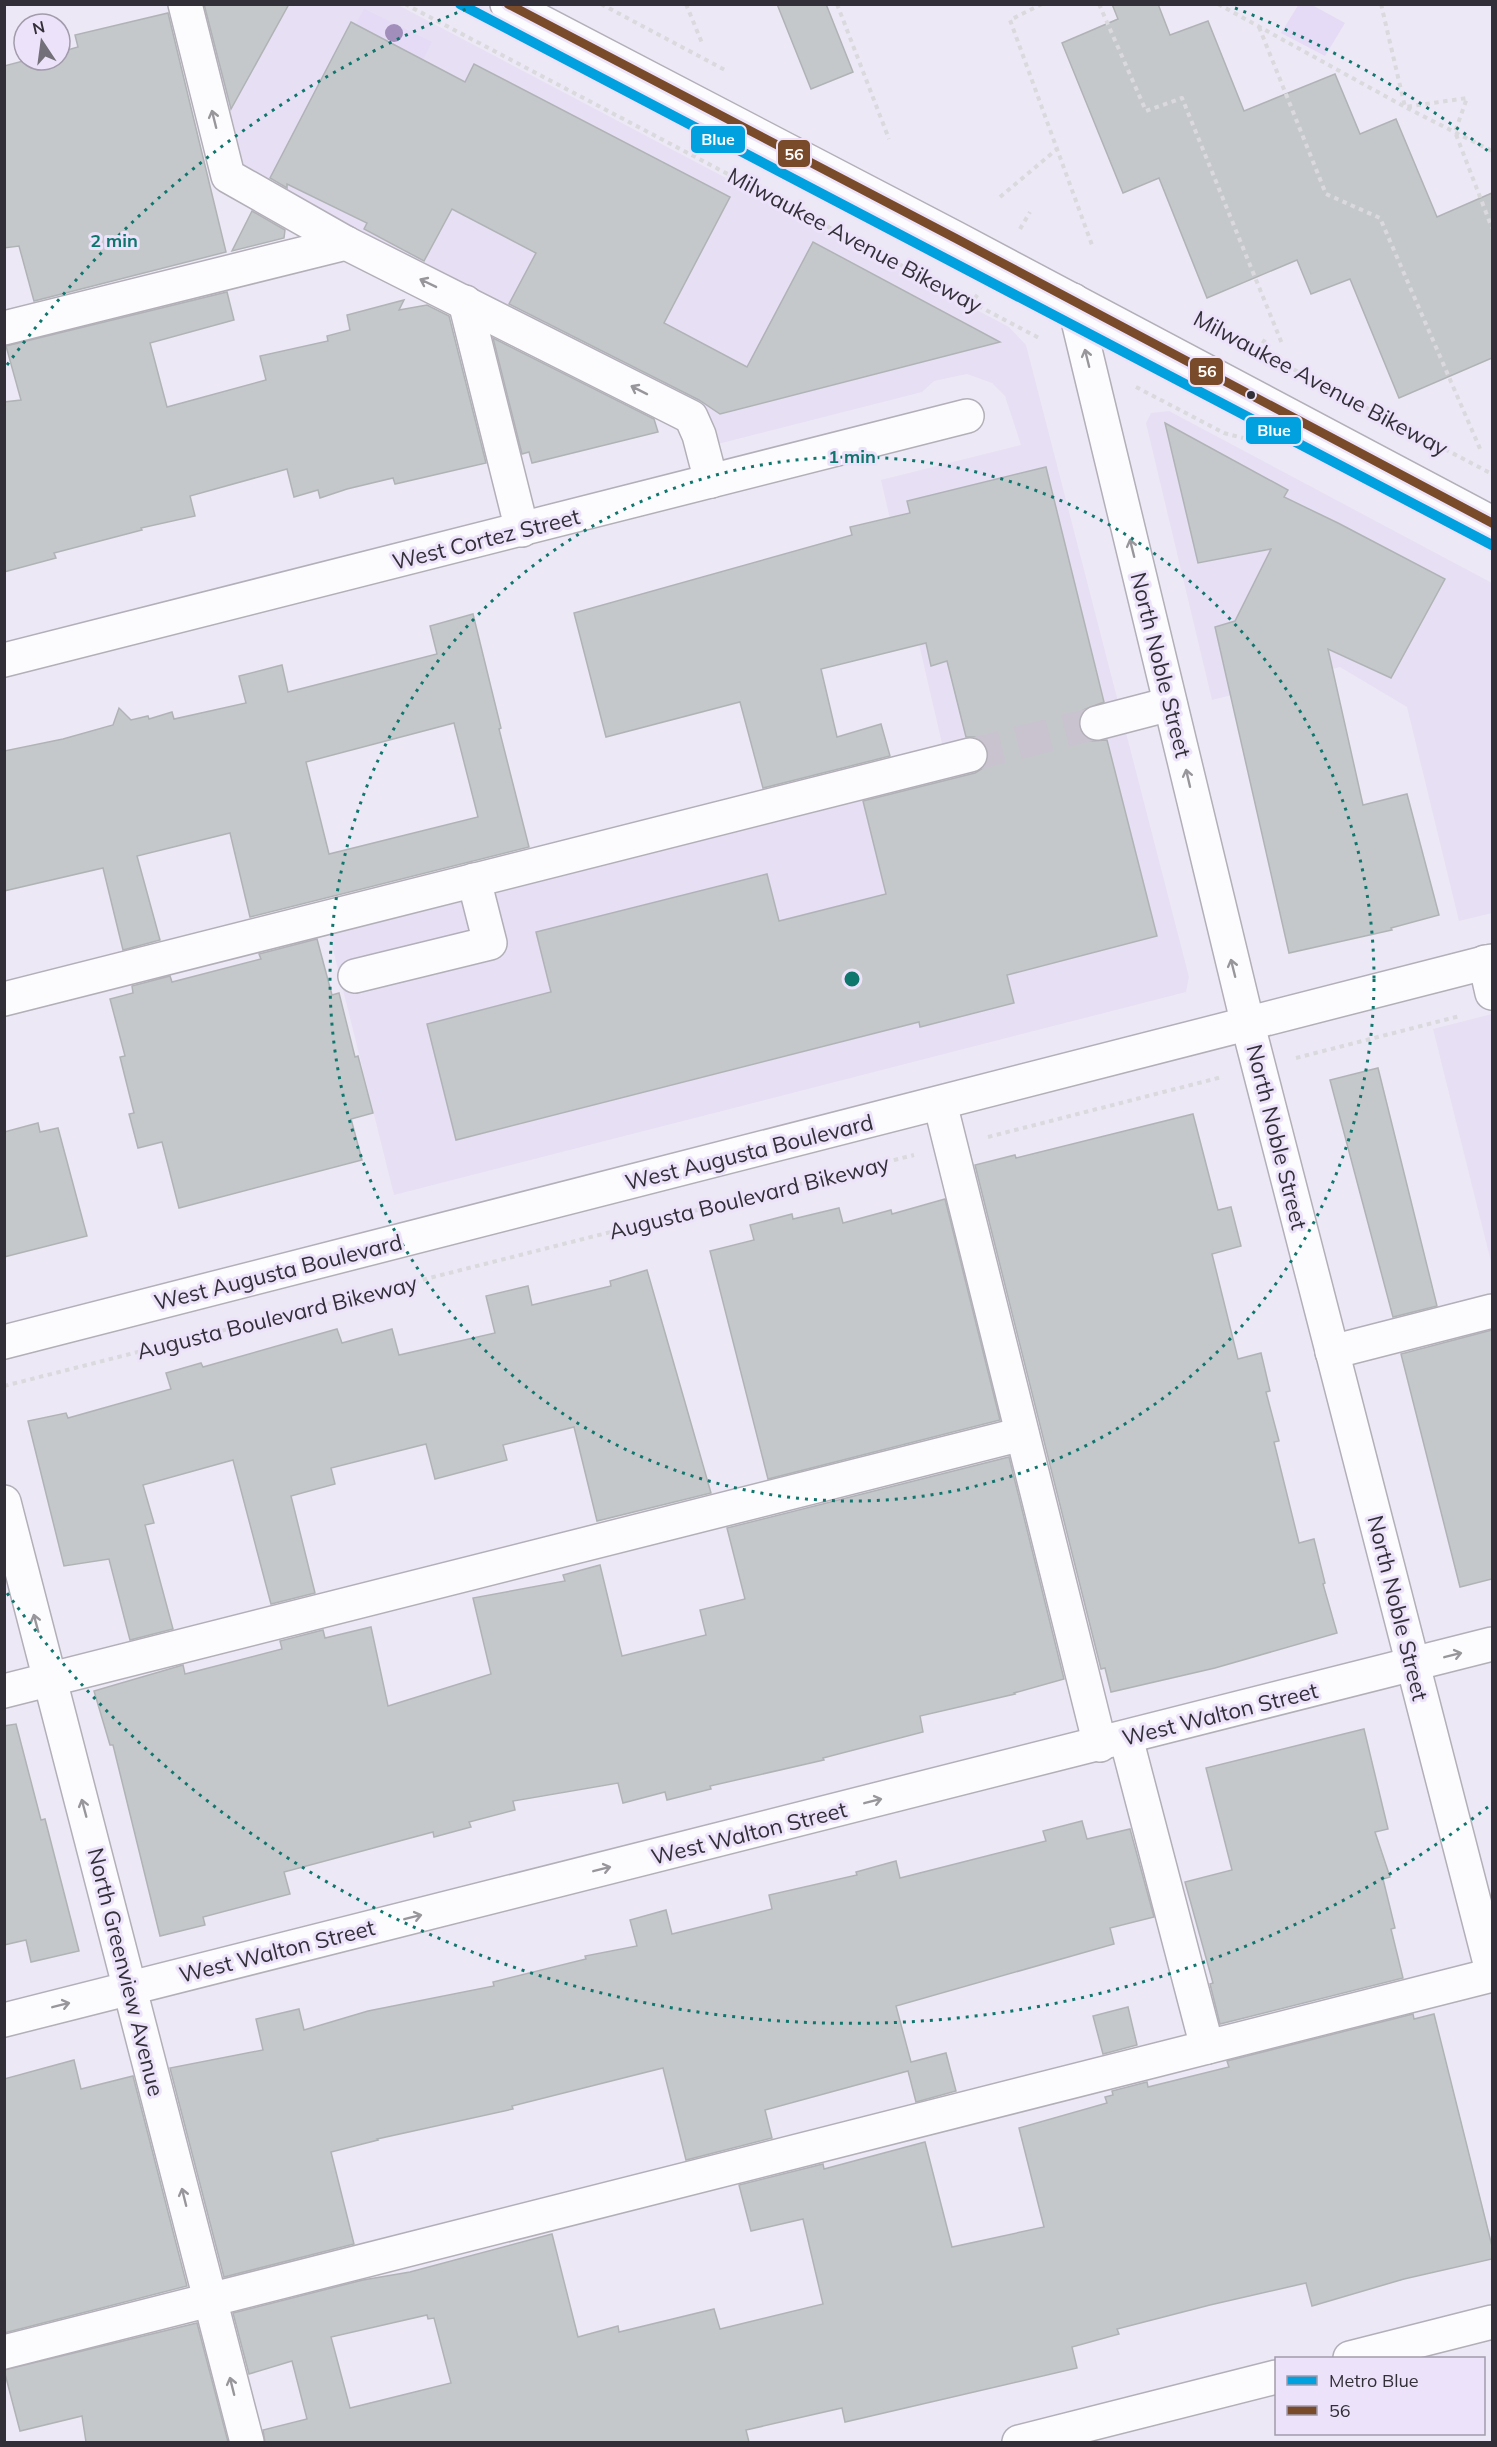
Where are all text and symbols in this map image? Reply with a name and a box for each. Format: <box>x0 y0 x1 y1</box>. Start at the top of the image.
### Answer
north arrow <box>12 12 72 72</box>
text: N <box>30 16 47 38</box>
one-way arrow <box>208 110 220 129</box>
line badge: Blue <box>690 125 746 154</box>
text: Blue <box>701 129 735 149</box>
line badge: 56 <box>777 139 811 168</box>
text: 56 <box>784 144 804 164</box>
street label: Milwaukee Avenue Bikeway <box>723 161 987 319</box>
text: 2 min <box>90 229 138 252</box>
one-way arrow <box>419 276 437 288</box>
street label: Milwaukee Avenue Bikeway <box>1189 304 1453 462</box>
one-way arrow <box>1080 349 1092 368</box>
line badge: 56 <box>1189 357 1224 386</box>
text: 56 <box>1197 361 1217 381</box>
one-way arrow <box>631 384 648 396</box>
unlabelled marker <box>1245 389 1257 401</box>
line badge: Blue <box>1245 416 1302 445</box>
text: Blue <box>1257 420 1291 440</box>
text: 1 min <box>828 445 876 468</box>
street label: West Cortez Street <box>389 502 583 576</box>
one-way arrow <box>1126 539 1138 558</box>
street label: North Noble Street <box>1124 569 1198 761</box>
one-way arrow <box>1182 769 1193 789</box>
one-way arrow <box>1227 959 1239 978</box>
centre of rings <box>842 969 862 989</box>
street label: North Noble Street <box>1240 1041 1314 1233</box>
street label: West Augusta Boulevard <box>622 1108 876 1196</box>
street label: Augusta Boulevard Bikeway <box>606 1149 892 1245</box>
street label: West Augusta Boulevard <box>151 1228 405 1316</box>
street label: Augusta Boulevard Bikeway <box>134 1269 420 1365</box>
street label: North Noble Street <box>1361 1512 1435 1704</box>
one-way arrow <box>30 1614 41 1633</box>
one-way arrow <box>1443 1648 1462 1660</box>
street label: West Walton Street <box>1119 1676 1321 1752</box>
street label: West Walton Street <box>648 1795 850 1871</box>
one-way arrow <box>863 1795 882 1807</box>
one-way arrow <box>78 1799 89 1818</box>
street label: North Greenview Avenue <box>82 1845 170 2099</box>
one-way arrow <box>593 1863 612 1875</box>
one-way arrow <box>403 1910 422 1922</box>
street label: West Walton Street <box>176 1913 378 1989</box>
one-way arrow <box>51 1999 70 2010</box>
one-way arrow <box>178 2188 190 2207</box>
legend <box>1275 2357 1485 2435</box>
text: Metro Blue <box>1329 2369 1419 2392</box>
one-way arrow <box>226 2377 238 2396</box>
text: 56 <box>1329 2399 1351 2422</box>

